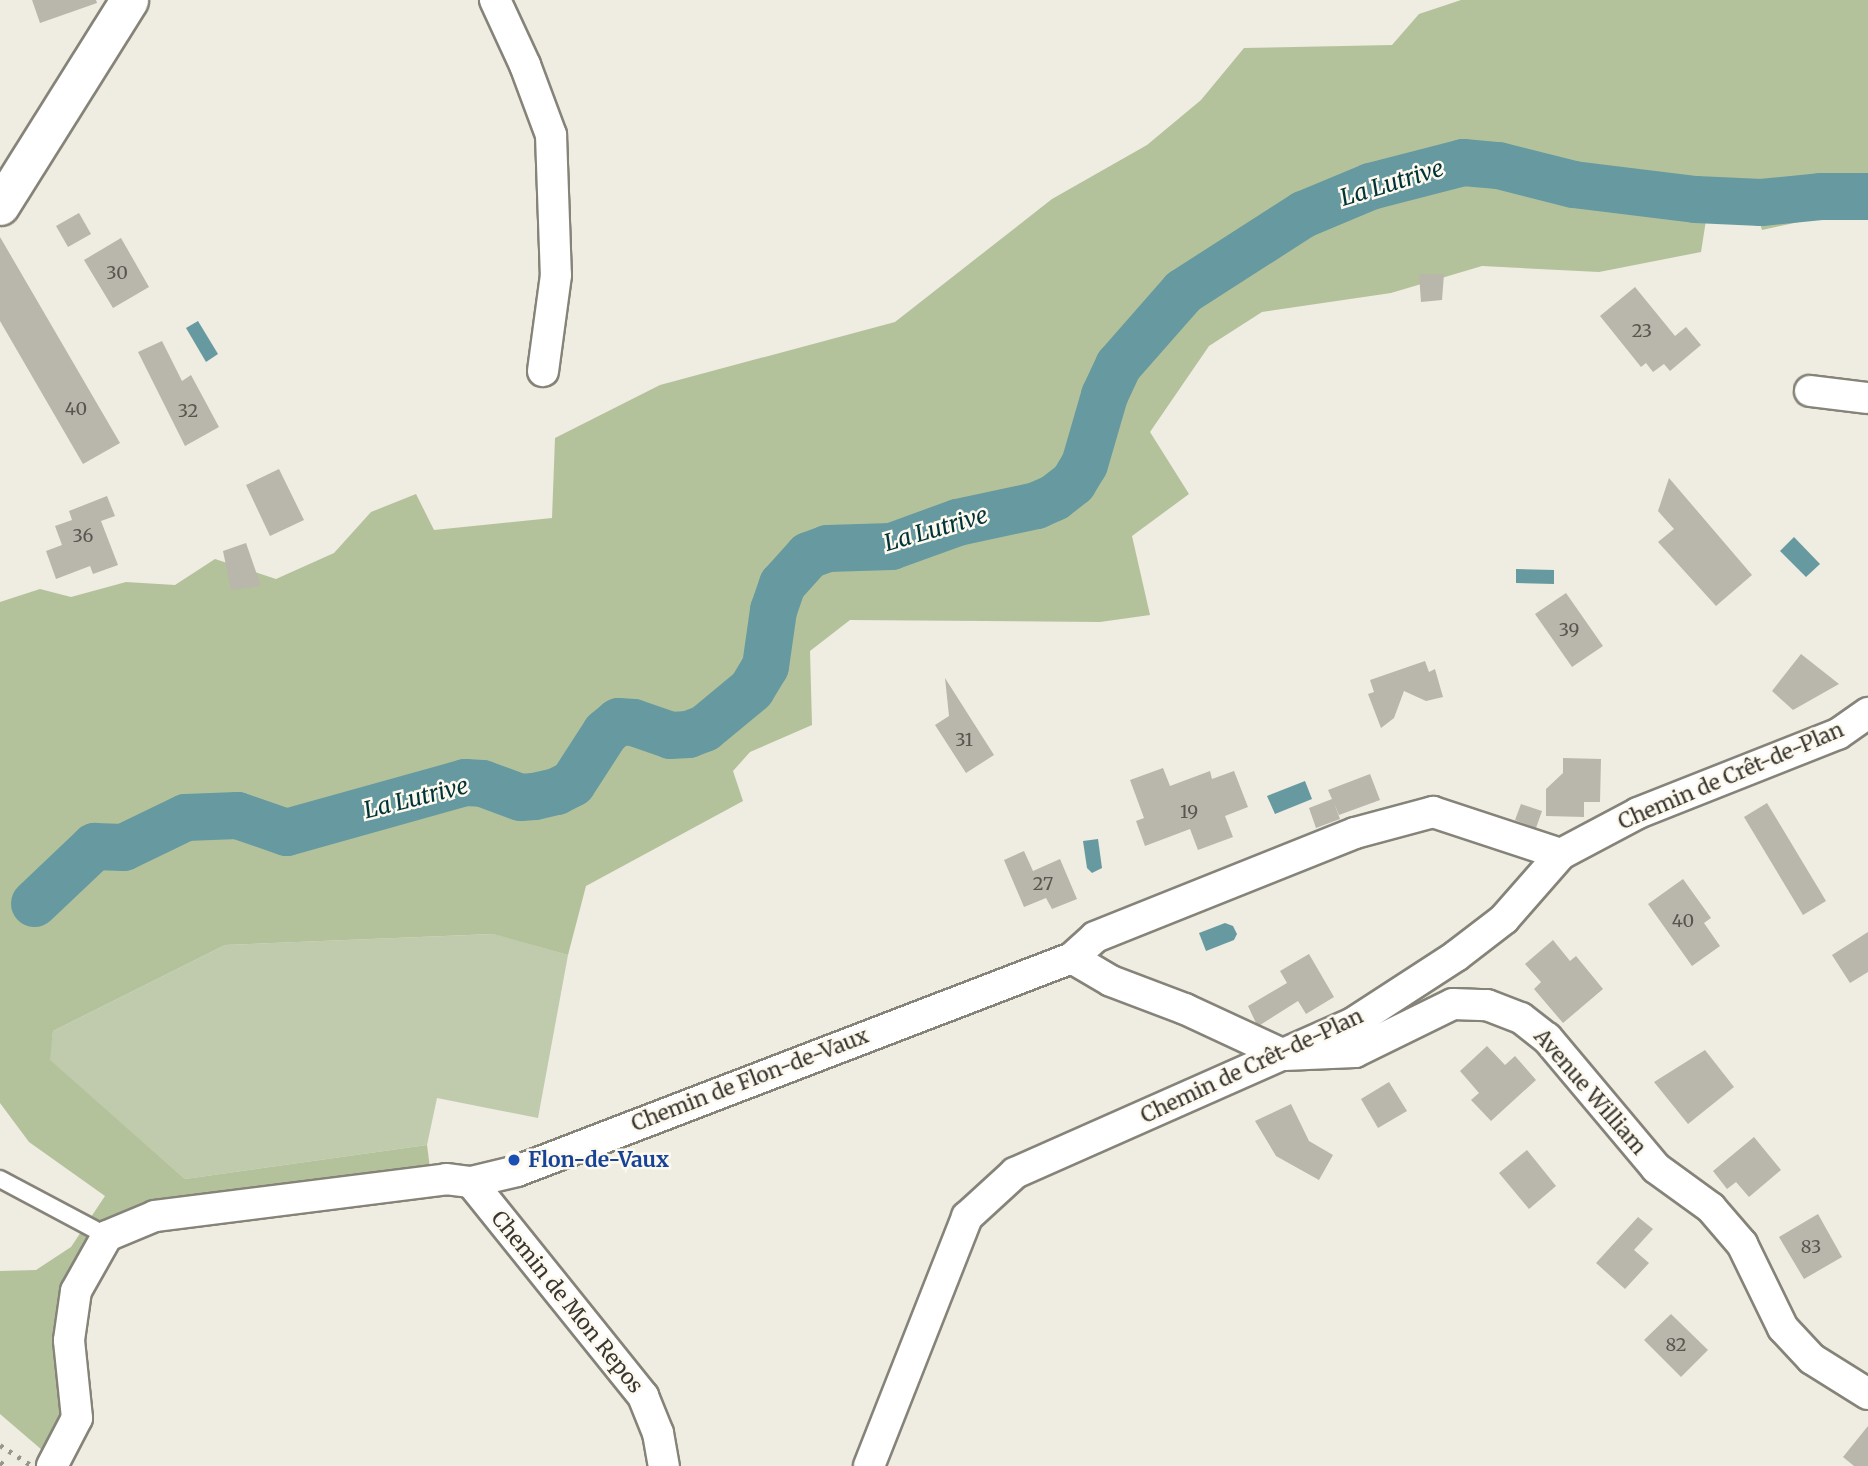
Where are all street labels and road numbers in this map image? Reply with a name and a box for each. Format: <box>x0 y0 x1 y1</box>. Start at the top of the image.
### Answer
street label: Chemin de Crêt-de-Plan <box>1614 717 1848 835</box>
street label: Chemin de Crêt-de-Plan <box>1137 1003 1367 1129</box>
street label: Chemin de Flon-de-Vaux <box>628 1023 872 1137</box>
street label: Avenue William <box>1529 1024 1651 1160</box>
street label: Chemin de Mon Repos <box>486 1206 648 1398</box>

